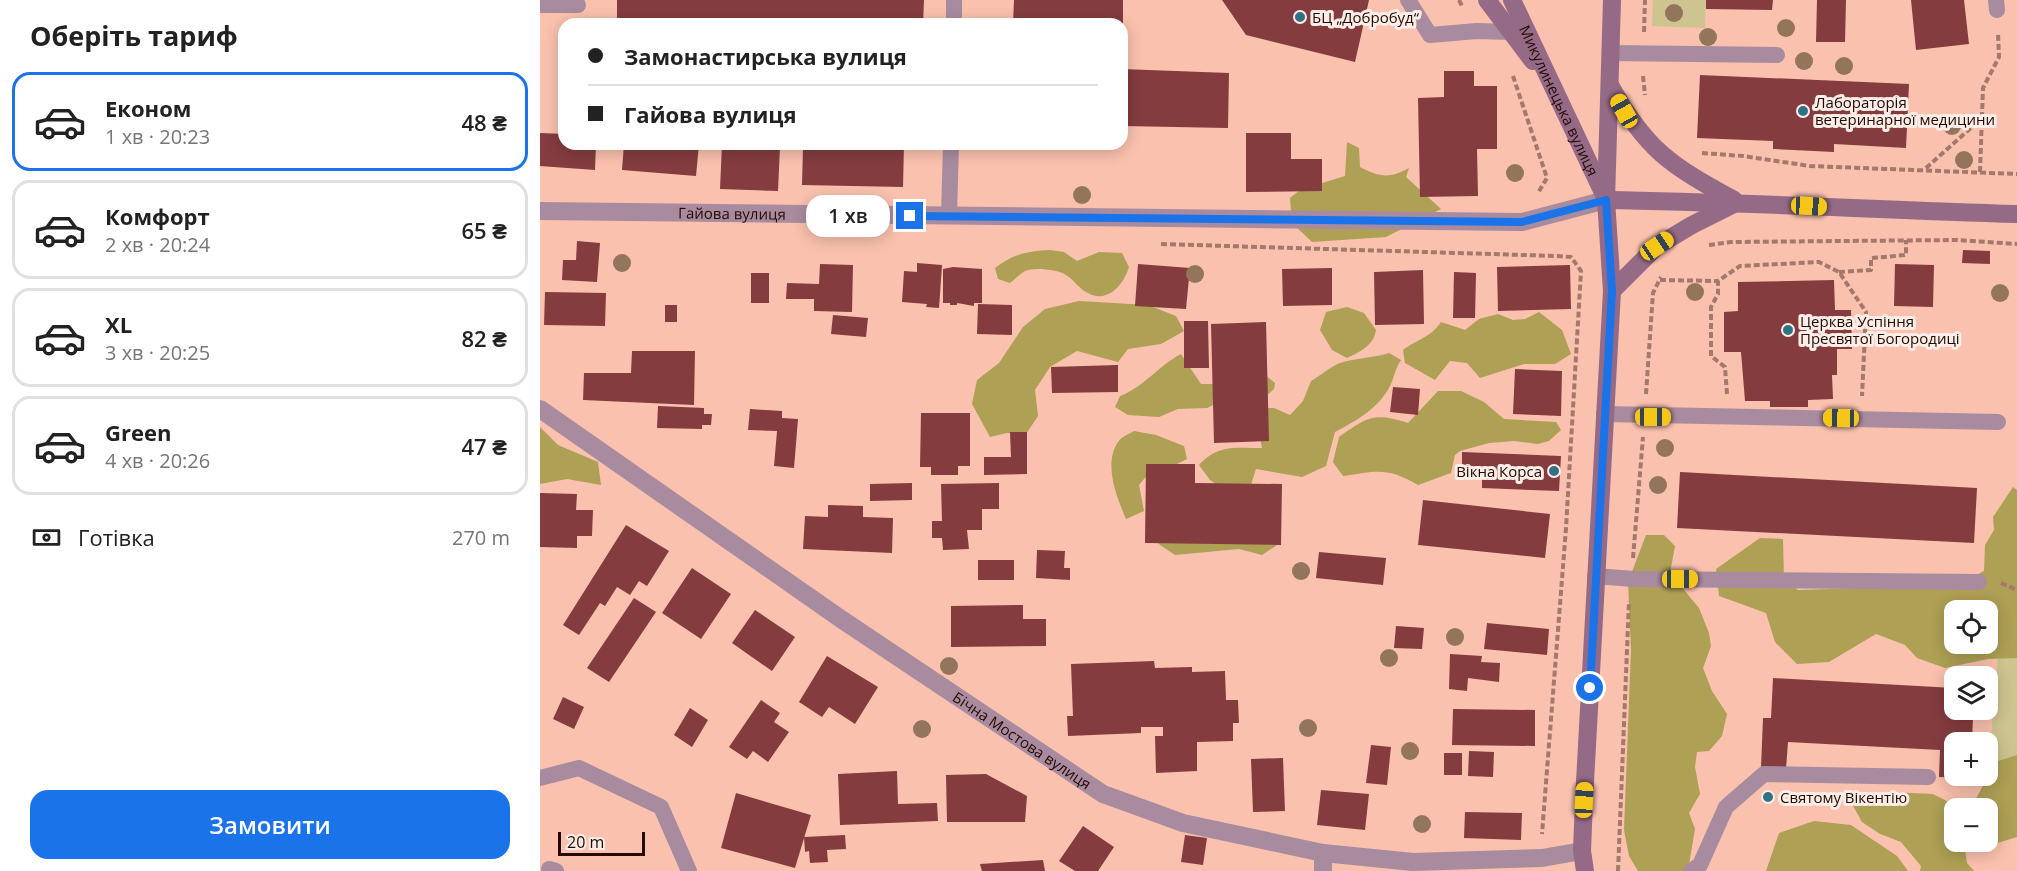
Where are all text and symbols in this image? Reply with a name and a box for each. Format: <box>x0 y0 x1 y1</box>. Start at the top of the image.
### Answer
place label: БЦ „Добробуд“ <box>1312 7 1420 27</box>
marker: БЦ „Добробуд“ <box>1293 10 1307 24</box>
text: Оберіть тариф <box>30 17 238 54</box>
street label: Микулинецька вулиця <box>1515 22 1604 179</box>
text: Замонастирська вулиця <box>624 41 907 71</box>
car <box>1607 91 1641 131</box>
place label: Лабораторія ветеринарної медицини <box>1815 92 1995 129</box>
text: Економ <box>105 93 191 123</box>
icon: car <box>33 95 87 149</box>
text: Гайова вулиця <box>624 99 797 129</box>
marker: Лабораторія ветеринарної медицини <box>1796 104 1810 118</box>
text: 48 ₴ <box>461 107 507 137</box>
text: 1 хв · 20:23 <box>105 123 210 150</box>
callout: 1 хв <box>805 195 889 237</box>
car <box>1791 196 1827 216</box>
text: Комфорт <box>105 201 210 231</box>
text: 1 хв <box>828 202 868 229</box>
route end <box>896 202 923 229</box>
icon: car <box>33 203 87 257</box>
street label: Гайова вулиця <box>678 203 786 224</box>
text: 65 ₴ <box>461 215 507 245</box>
car <box>1637 228 1677 264</box>
text: 2 хв · 20:24 <box>105 231 210 258</box>
text: XL <box>105 309 132 339</box>
icon: car <box>33 311 87 365</box>
place label: Церква Успіння Пресвятої Богородиці <box>1800 311 1960 348</box>
text: 82 ₴ <box>461 323 507 353</box>
marker: Церква Успіння Пресвятої Богородиці <box>1781 323 1795 337</box>
text: 3 хв · 20:25 <box>105 339 210 366</box>
car <box>1635 408 1671 426</box>
car <box>1823 409 1859 427</box>
text: Green <box>105 417 171 447</box>
icon: car <box>33 419 87 473</box>
text: 47 ₴ <box>461 431 507 461</box>
text: 4 хв · 20:26 <box>105 447 210 474</box>
place label: Вікна Корса <box>1456 461 1542 481</box>
marker: Вікна Корса <box>1547 464 1561 478</box>
icon: cash <box>30 521 63 554</box>
text: Готівка <box>78 522 155 552</box>
text: 270 m <box>452 524 510 551</box>
car <box>1662 570 1698 588</box>
map controls <box>1944 600 1998 852</box>
button: locate <box>1944 600 1998 654</box>
button: layers <box>1944 666 1998 720</box>
route start <box>1576 674 1603 701</box>
street label: Бічна Мостова вулиця <box>949 687 1095 794</box>
button: + <box>1944 732 1998 786</box>
car <box>1574 782 1594 818</box>
place label: Святому Вікентію <box>1780 787 1907 807</box>
button: Замовити <box>30 790 510 859</box>
marker: Святому Вікентію <box>1761 790 1775 804</box>
button: − <box>1944 798 1998 852</box>
scale bar <box>558 829 645 856</box>
text: 20 m <box>567 831 604 853</box>

